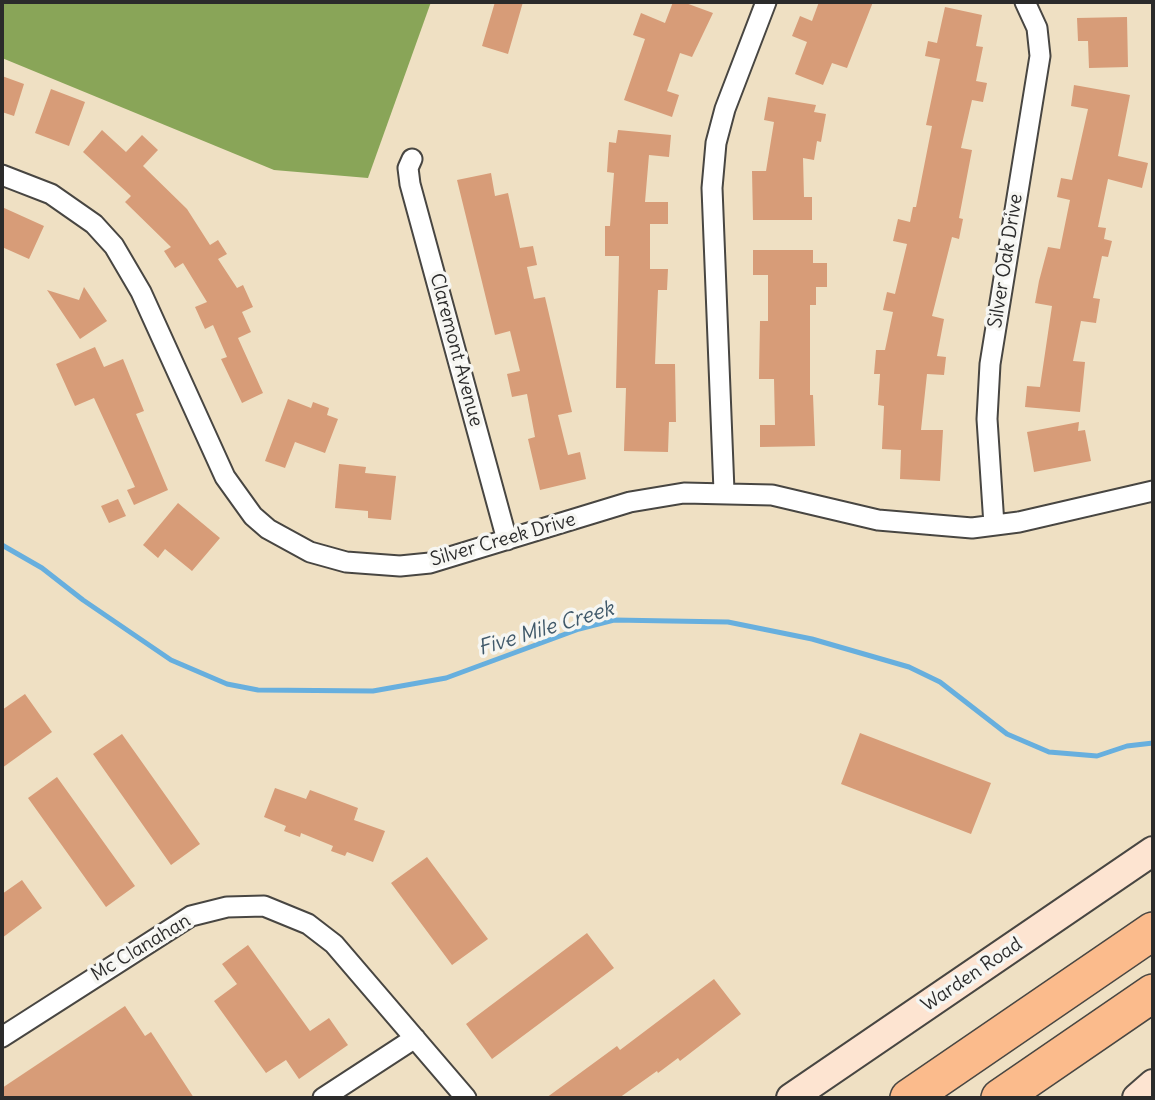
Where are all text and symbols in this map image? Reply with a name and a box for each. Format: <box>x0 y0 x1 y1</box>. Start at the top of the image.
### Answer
street label: Silver Oak Drive <box>984 192 1028 330</box>
street label: Claremont Avenue <box>425 271 487 429</box>
street label: Silver Creek Drive <box>428 508 578 572</box>
water label: Five Mile Creek <box>475 596 617 662</box>
street label: Mc Clanahan <box>87 909 195 987</box>
street label: Warden Road <box>917 933 1027 1017</box>

